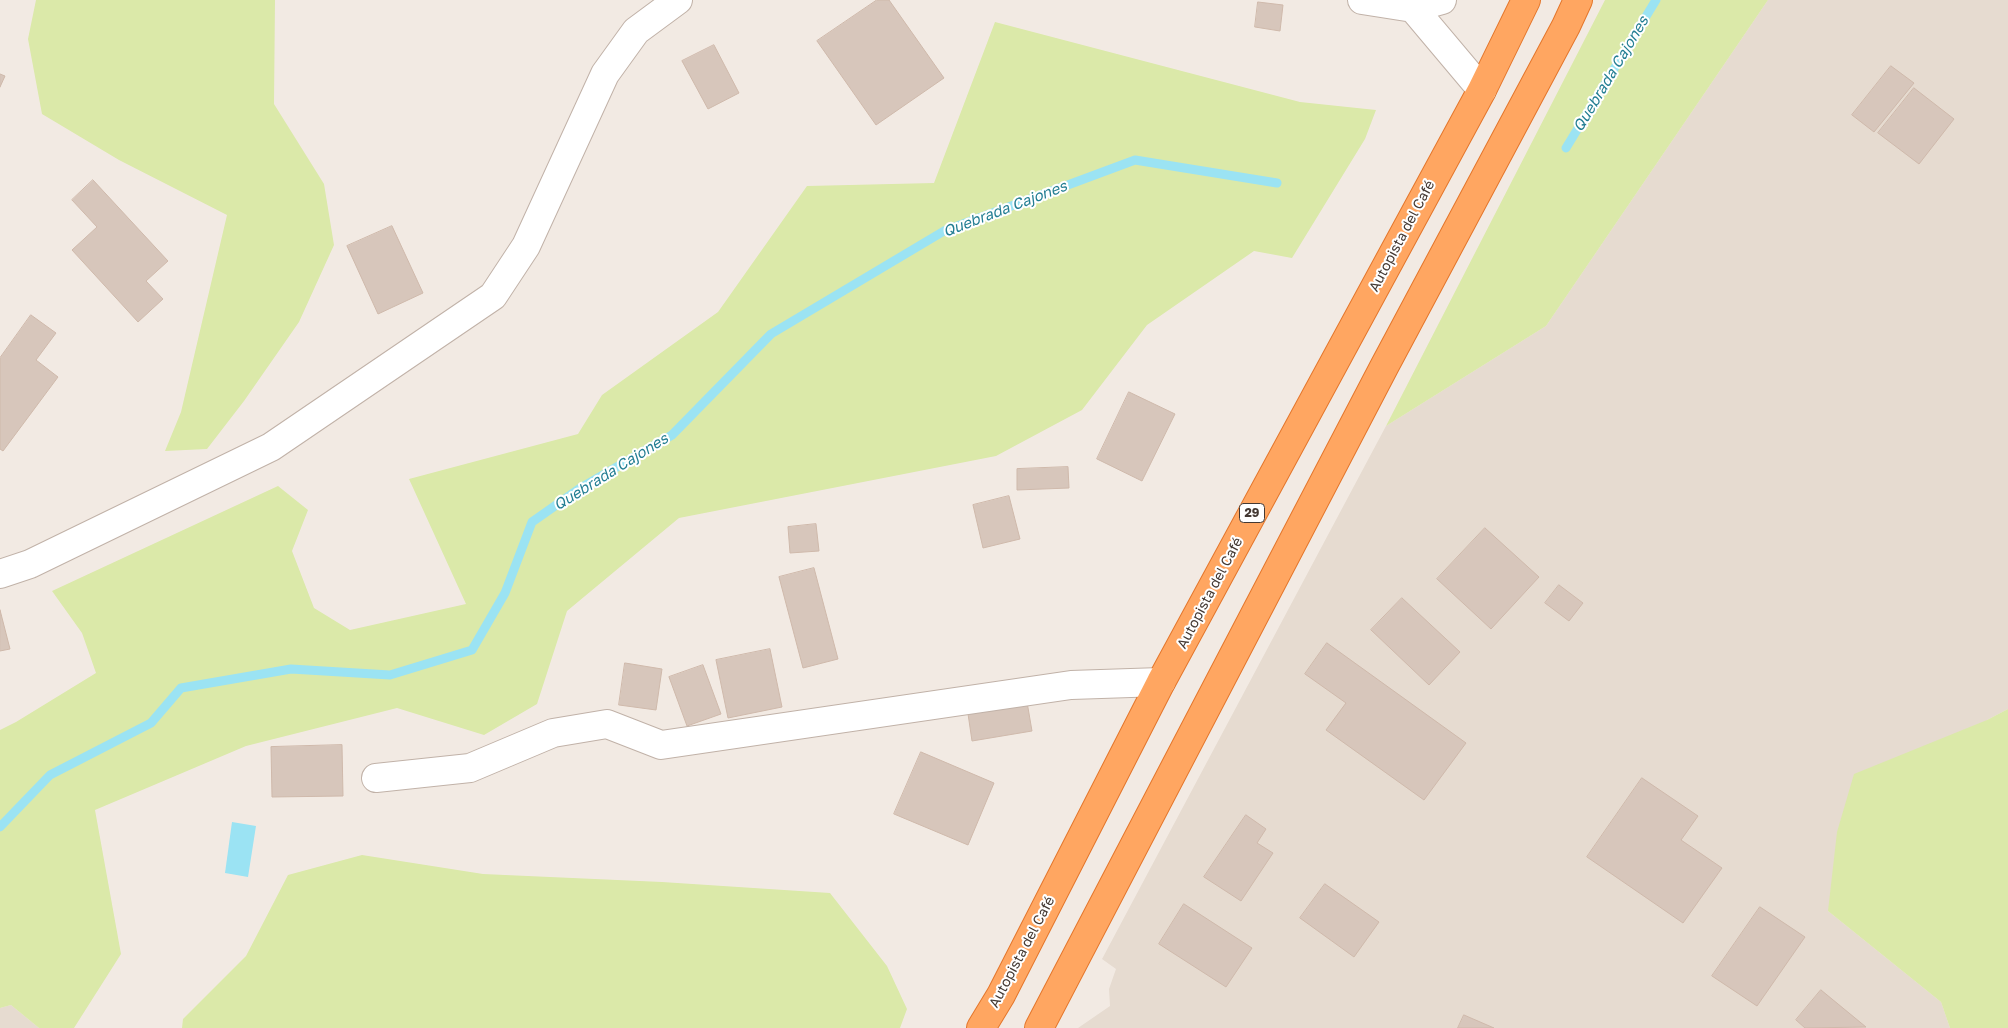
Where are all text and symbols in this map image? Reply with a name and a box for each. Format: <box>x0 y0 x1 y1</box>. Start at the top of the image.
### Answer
water label: Quebrada Cajones <box>1569 13 1653 135</box>
water label: Quebrada Cajones <box>940 177 1070 241</box>
street label: Autopista del Café <box>1366 177 1438 295</box>
water label: Quebrada Cajones <box>551 430 671 514</box>
road number: 29 <box>1240 503 1264 522</box>
street label: Autopista del Café <box>1174 534 1246 652</box>
street label: Autopista del Café <box>986 893 1058 1011</box>

